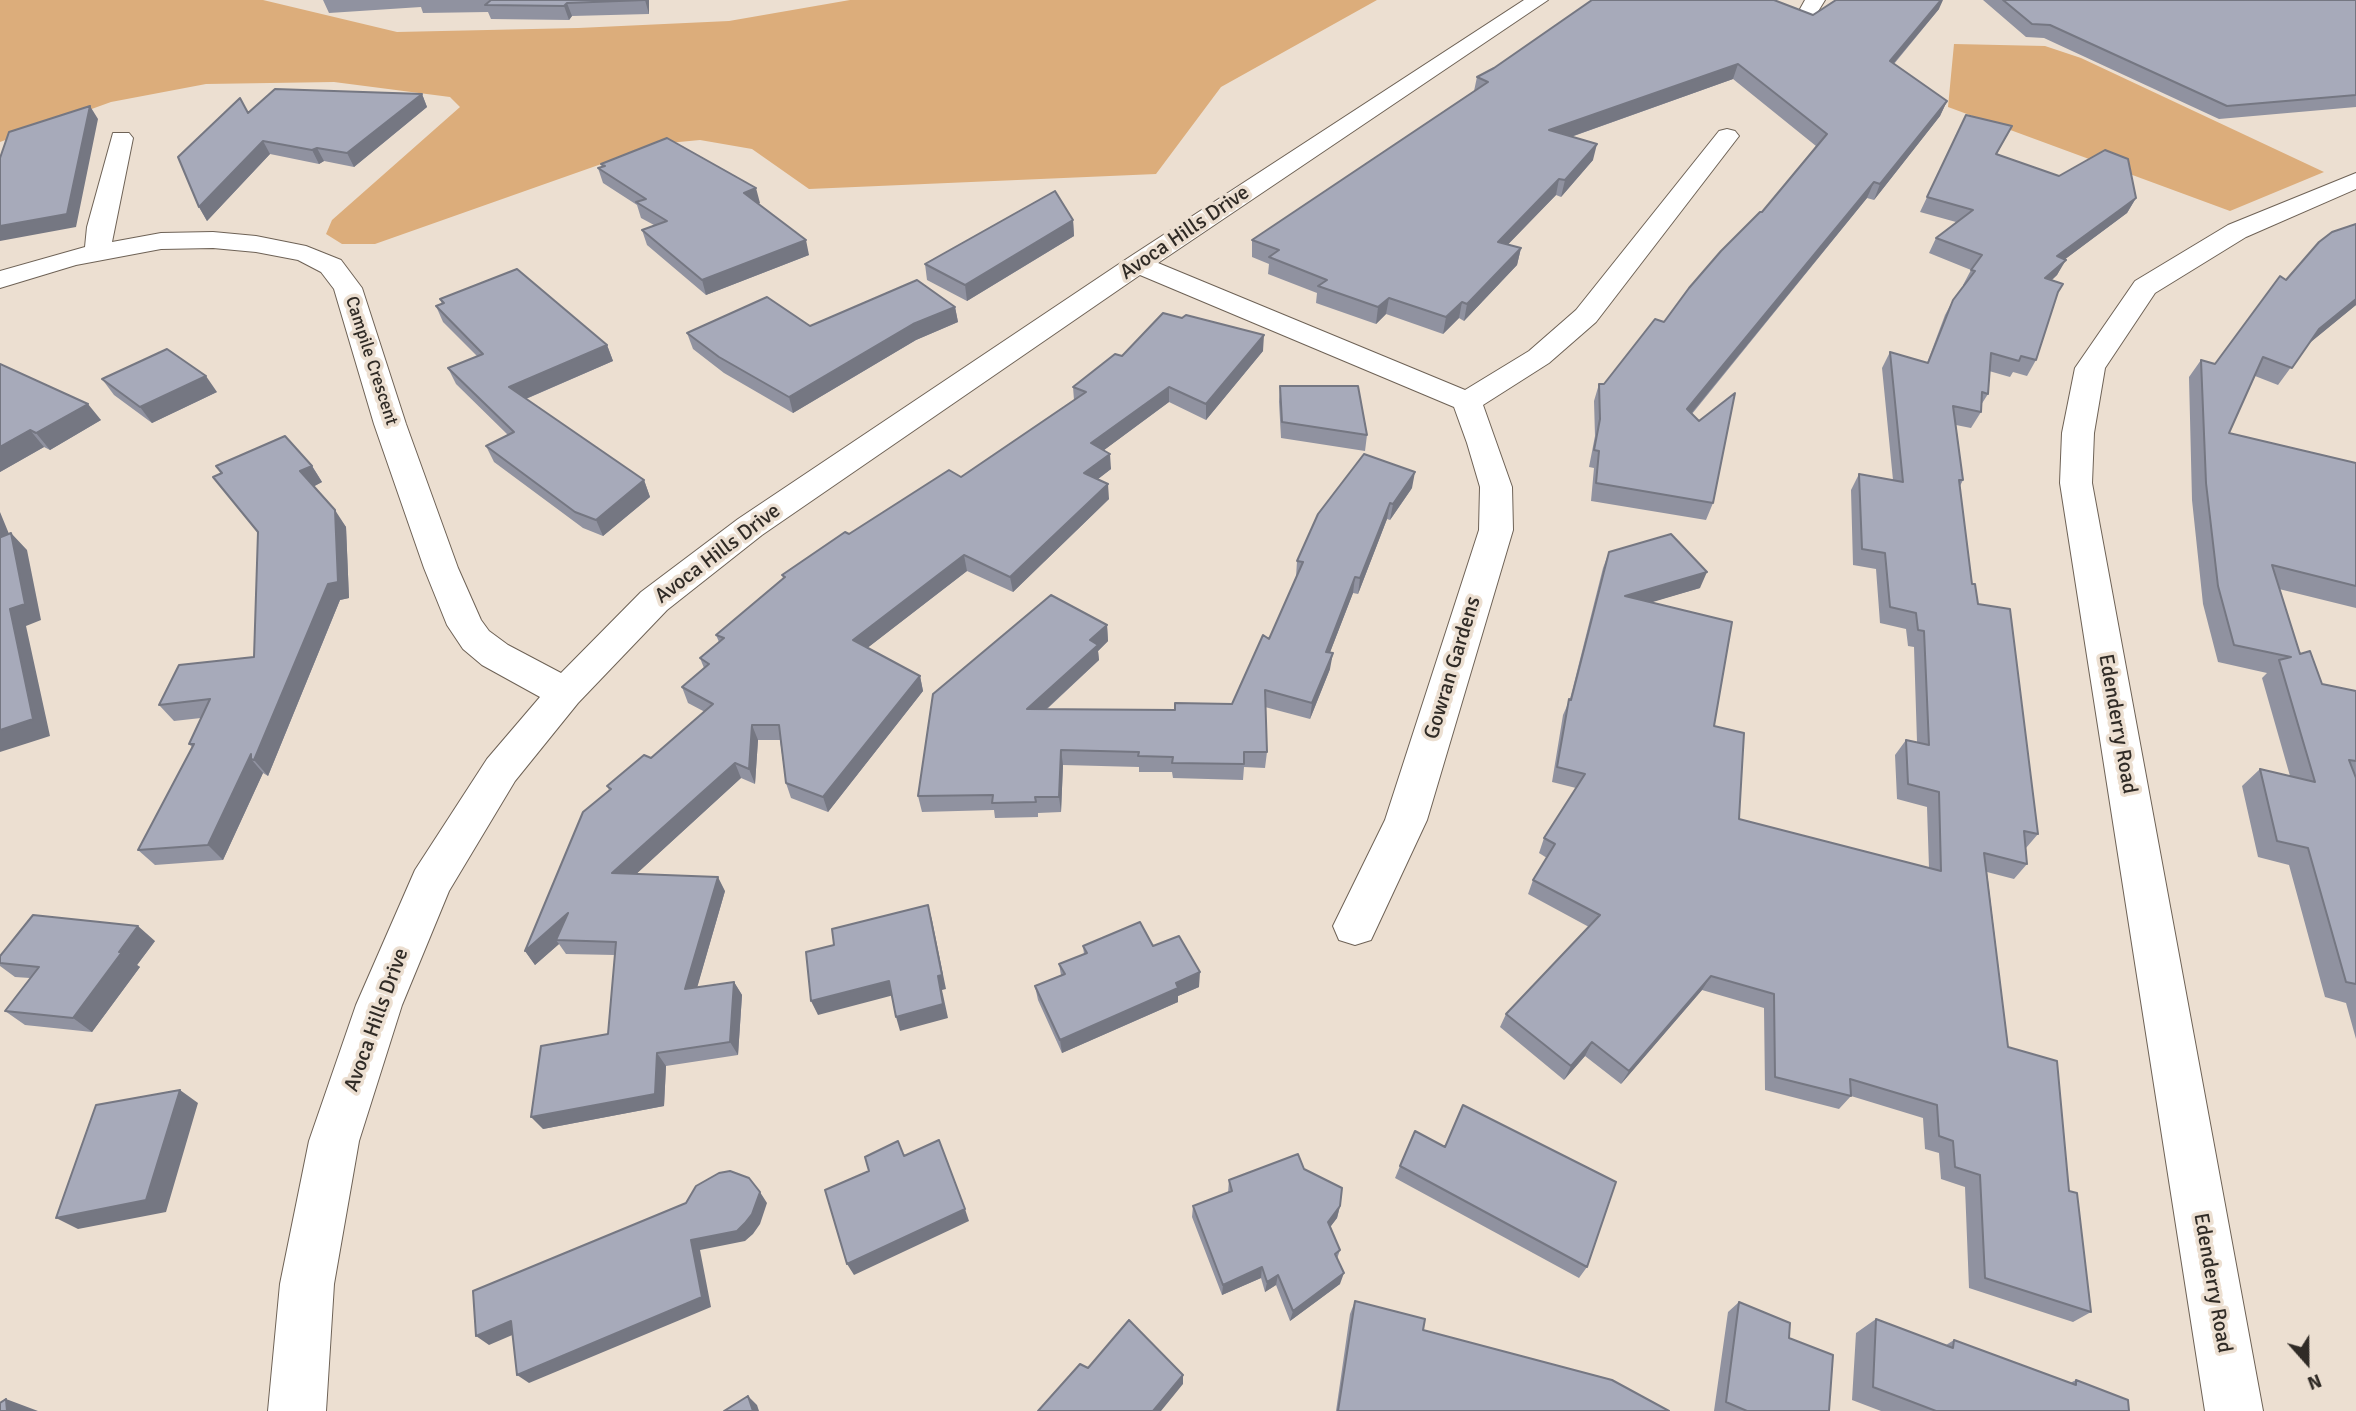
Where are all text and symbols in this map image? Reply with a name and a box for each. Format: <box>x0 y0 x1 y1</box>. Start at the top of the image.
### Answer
street label: Avoca Hills Drive <box>1116 180 1254 286</box>
street label: Campile Crescent <box>340 294 402 428</box>
street label: Avoca Hills Drive <box>650 499 786 609</box>
street label: Gowran Gardens <box>1419 594 1487 742</box>
street label: Edenderry Road <box>2092 652 2142 796</box>
street label: Avoca Hills Drive <box>339 945 415 1095</box>
street label: Edenderry Road <box>2187 1211 2237 1355</box>
north arrow <box>2272 1327 2342 1397</box>
text: N <box>2304 1368 2325 1395</box>

